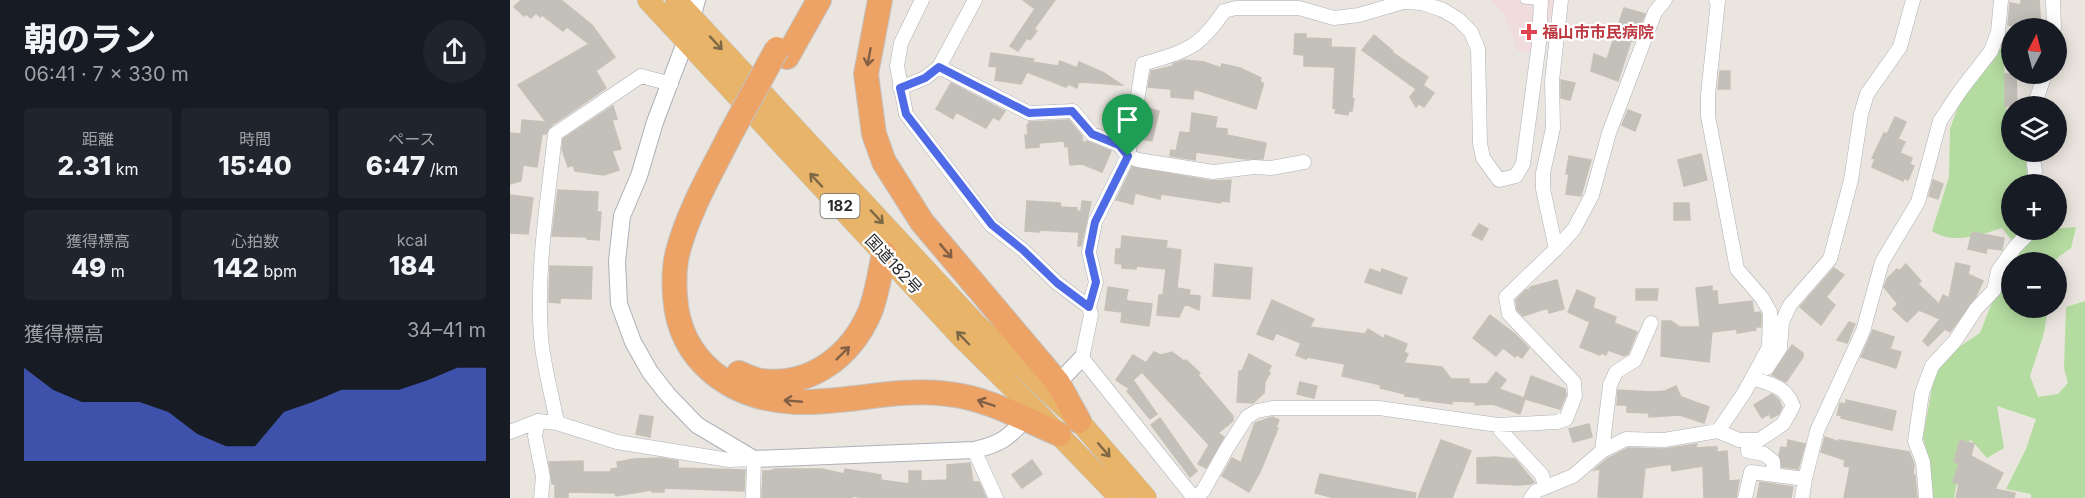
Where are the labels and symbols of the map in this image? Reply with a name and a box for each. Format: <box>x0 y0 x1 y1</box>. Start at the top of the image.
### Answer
north arrow <box>2001 18 2067 84</box>
place label: 福山市市民病院 <box>1542 22 1654 42</box>
marker: 福山市市民病院 <box>1520 23 1538 41</box>
one-way arrow <box>709 35 723 50</box>
one-way arrow <box>863 47 874 67</box>
pin <box>1102 94 1153 156</box>
one-way arrow <box>809 172 823 187</box>
road number: 182 <box>820 194 860 218</box>
one-way arrow <box>870 209 884 224</box>
street label: 国道182号 <box>861 230 927 298</box>
one-way arrow <box>940 243 953 259</box>
one-way arrow <box>956 331 970 346</box>
one-way arrow <box>835 346 850 360</box>
one-way arrow <box>783 395 803 406</box>
one-way arrow <box>977 396 996 407</box>
one-way arrow <box>1097 442 1111 457</box>

